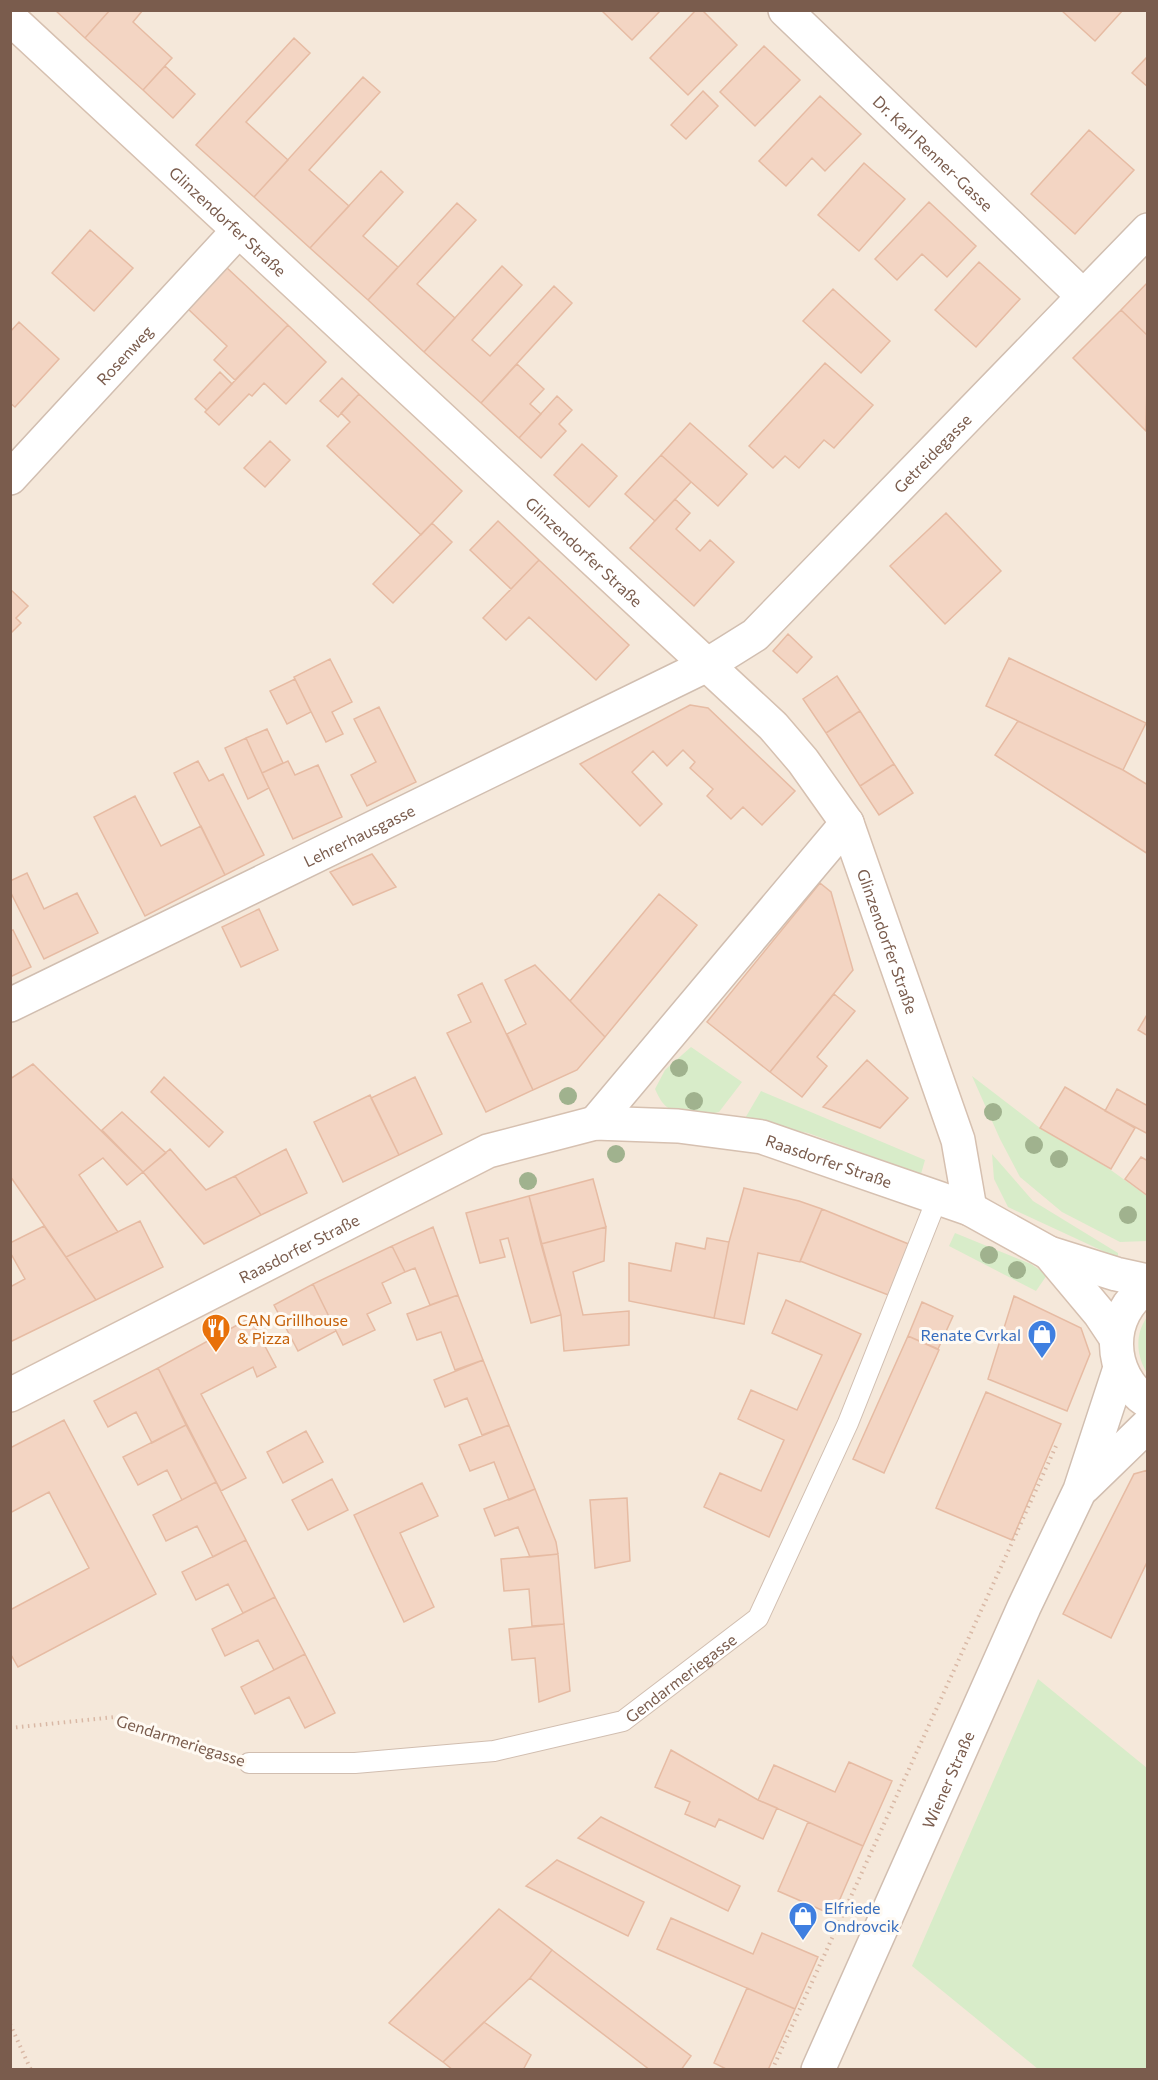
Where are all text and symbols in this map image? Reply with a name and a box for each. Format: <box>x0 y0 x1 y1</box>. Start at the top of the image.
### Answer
street label: Dr. Karl Renner-Gasse <box>870 91 997 214</box>
street label: Glinzendorfer Straße <box>166 162 291 279</box>
street label: Rosenweg <box>92 321 156 388</box>
street label: Getreidegasse <box>889 409 974 496</box>
street label: Glinzendorfer Straße <box>522 493 647 610</box>
street label: Lehrerhausgasse <box>300 800 417 870</box>
street label: Glinzendorfer Straße <box>854 866 922 1016</box>
street label: Raasdorfer Straße <box>763 1130 895 1191</box>
street label: Raasdorfer Straße <box>235 1209 362 1286</box>
place label: CAN Grillhouse & Pizza <box>237 1310 348 1347</box>
restaurant icon: CAN Grillhouse & Pizza <box>200 1312 232 1354</box>
shop icon: Renate Cvrkal <box>1026 1318 1058 1360</box>
place label: Renate Cvrkal <box>921 1325 1021 1344</box>
street label: Gendarmeriegasse <box>621 1629 740 1726</box>
street label: Gendarmeriegasse <box>114 1710 248 1770</box>
street label: Wiener Straße <box>917 1728 977 1831</box>
place label: Elfriede Ondrovcik <box>824 1898 900 1935</box>
shop icon: Elfriede Ondrovcik <box>787 1900 819 1942</box>

